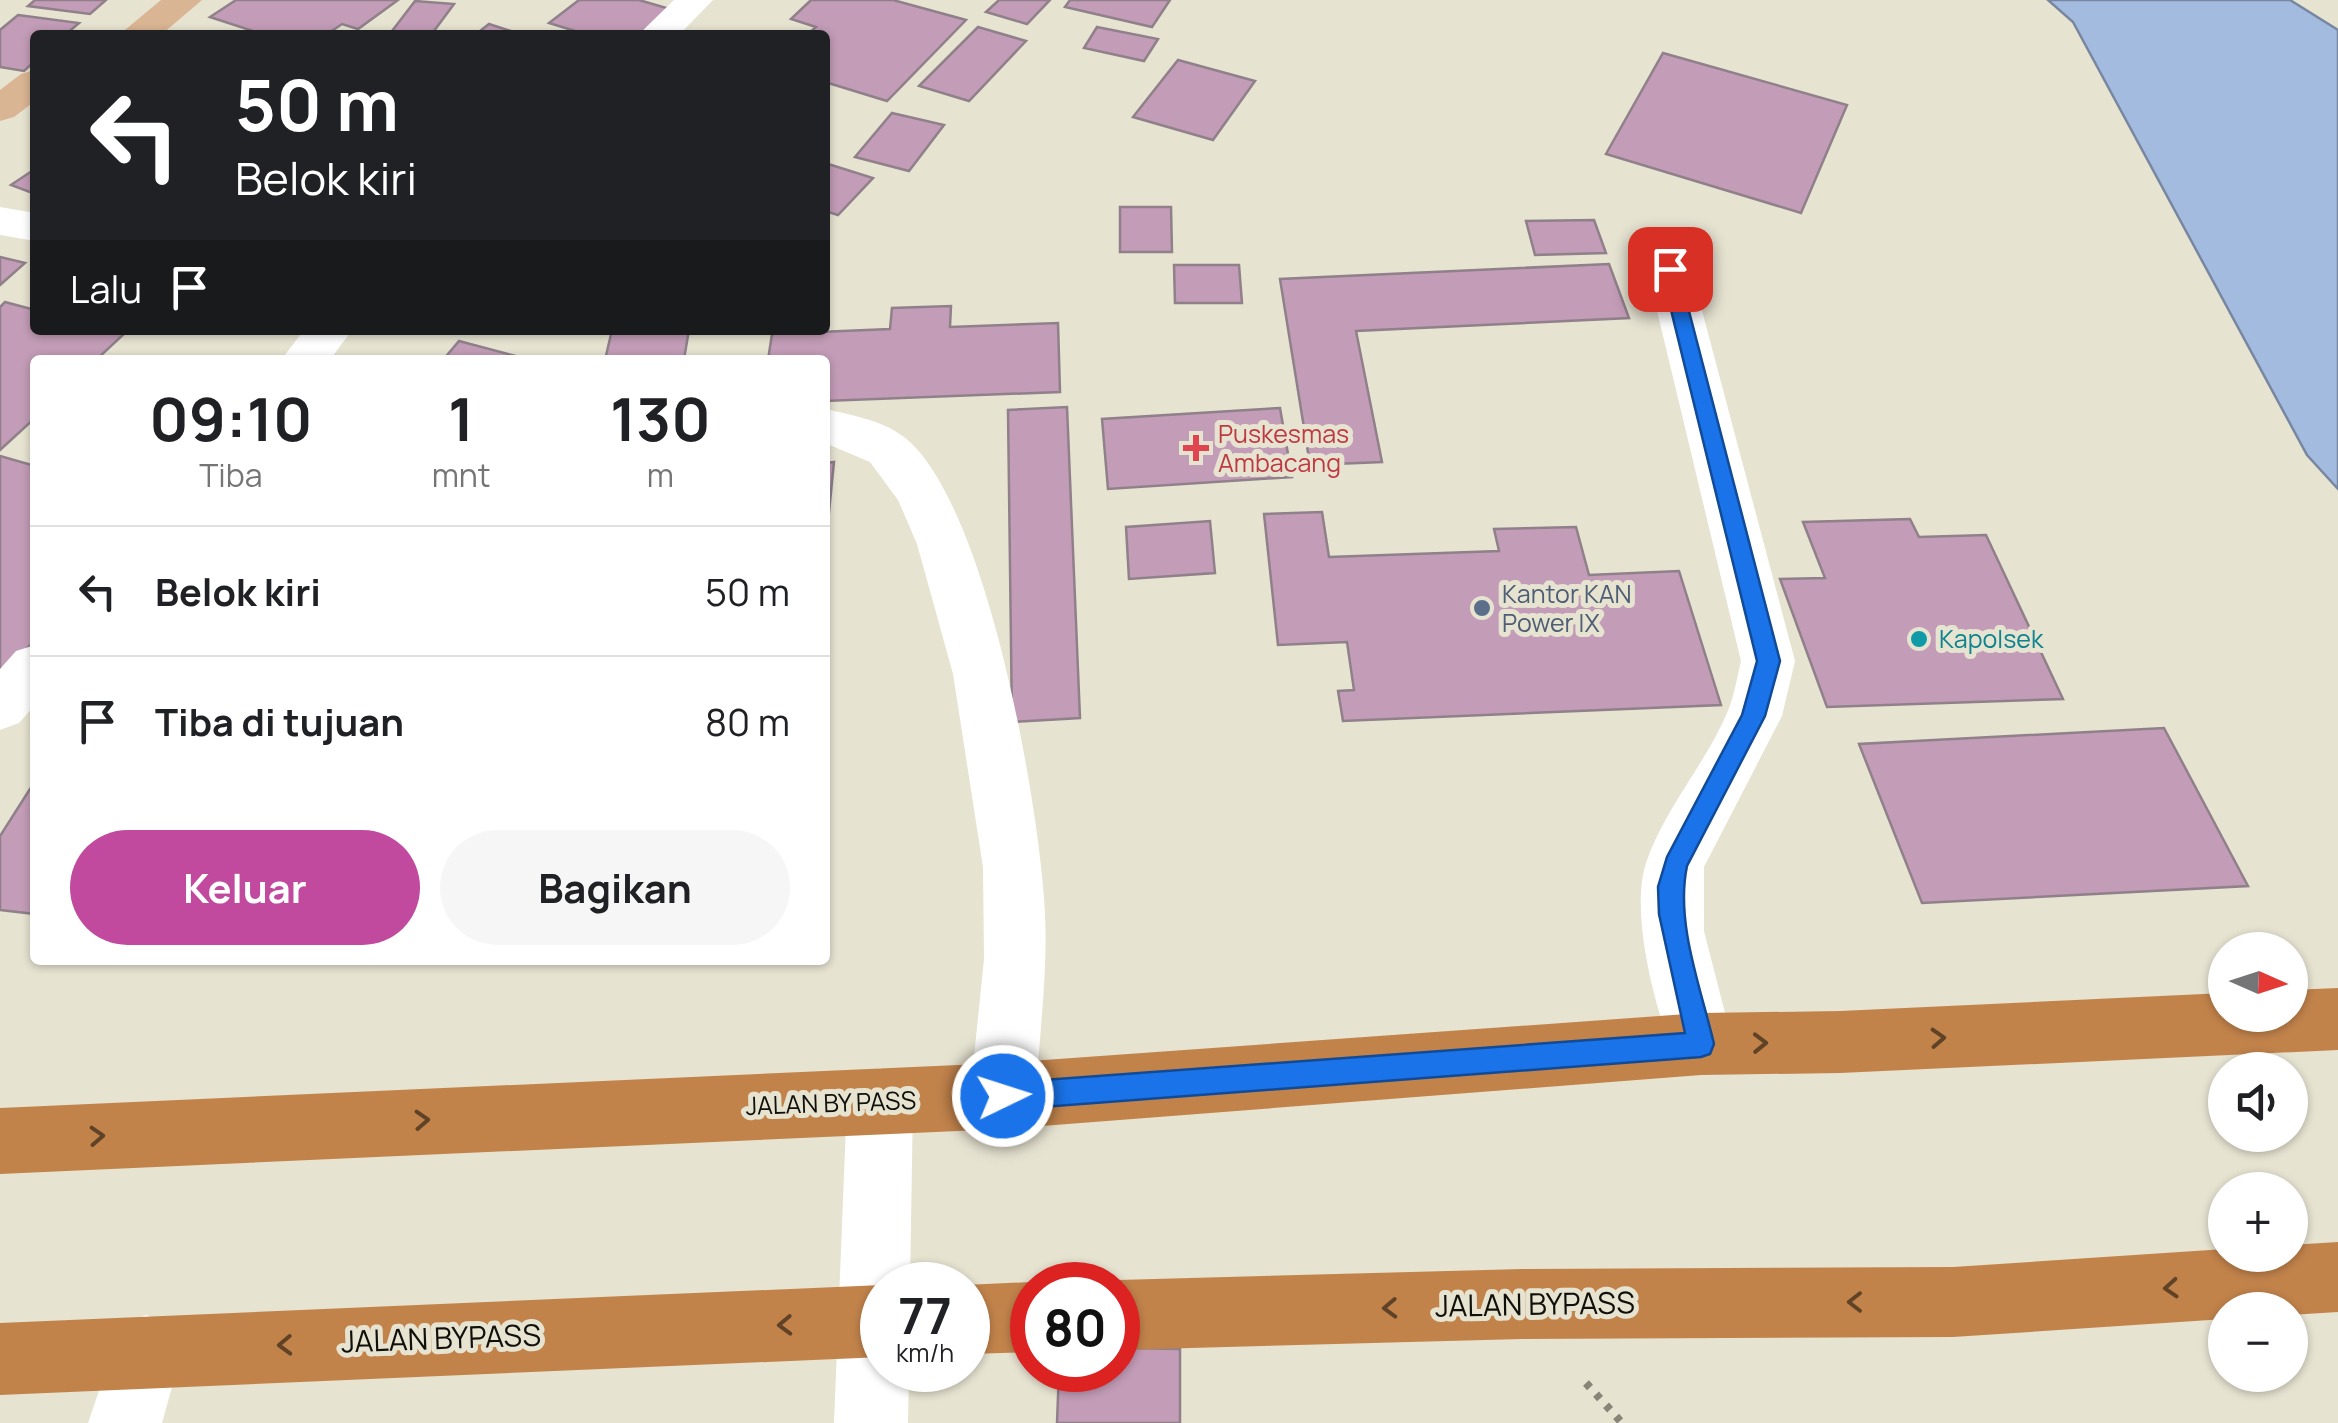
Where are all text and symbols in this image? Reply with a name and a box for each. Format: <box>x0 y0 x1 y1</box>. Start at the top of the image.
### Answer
text: 50 m <box>235 56 399 152</box>
icon: left <box>70 70 200 200</box>
text: Belok kiri <box>235 147 417 209</box>
pin <box>1628 227 1713 312</box>
icon: arrive <box>1643 242 1698 297</box>
icon: arrive <box>162 260 217 315</box>
text: Lalu <box>70 262 142 314</box>
text: 09:10 <box>149 377 312 459</box>
text: 1 <box>448 377 474 459</box>
text: 130 <box>610 377 711 459</box>
place label: Puskesmas Ambacang <box>1218 416 1349 480</box>
marker: Puskesmas Ambacang <box>1183 435 1209 461</box>
text: Tiba <box>199 453 263 497</box>
text: mnt <box>432 453 491 497</box>
text: m <box>647 453 674 497</box>
icon: left <box>70 564 125 619</box>
text: Belok kiri <box>155 565 321 617</box>
text: 50 m <box>705 565 790 617</box>
place label: Kantor KAN Power IX <box>1502 576 1632 640</box>
marker: Kantor KAN Power IX <box>1471 597 1493 619</box>
place label: Kapolsek <box>1939 621 2044 656</box>
marker: Kapolsek <box>1908 628 1930 650</box>
icon: arrive <box>70 694 125 749</box>
text: Tiba di tujuan <box>155 695 404 747</box>
text: 80 m <box>705 695 790 747</box>
button: Keluar <box>70 830 420 945</box>
button: Bagikan <box>440 830 790 945</box>
north arrow <box>2208 932 2308 1032</box>
map controls <box>2208 932 2308 1392</box>
one-way arrow <box>1930 1027 1946 1048</box>
one-way arrow <box>1752 1033 1768 1054</box>
position arrow <box>951 1044 1055 1148</box>
button: sound <box>2208 1052 2308 1152</box>
street label: JALAN BY PASS <box>745 1082 917 1123</box>
one-way arrow <box>414 1110 430 1131</box>
one-way arrow <box>90 1126 106 1147</box>
button: + <box>2208 1172 2308 1272</box>
speed limit sign: 80 <box>1010 1262 1140 1392</box>
one-way arrow <box>2162 1277 2178 1298</box>
text: 77 <box>898 1281 952 1349</box>
street label: JALAN BYPASS <box>1435 1281 1635 1326</box>
one-way arrow <box>1847 1291 1862 1313</box>
button: − <box>2208 1292 2308 1392</box>
one-way arrow <box>1382 1297 1398 1318</box>
street label: JALAN BYPASS <box>340 1314 542 1361</box>
one-way arrow <box>777 1314 793 1335</box>
one-way arrow <box>277 1334 293 1355</box>
text: km/h <box>896 1335 954 1370</box>

